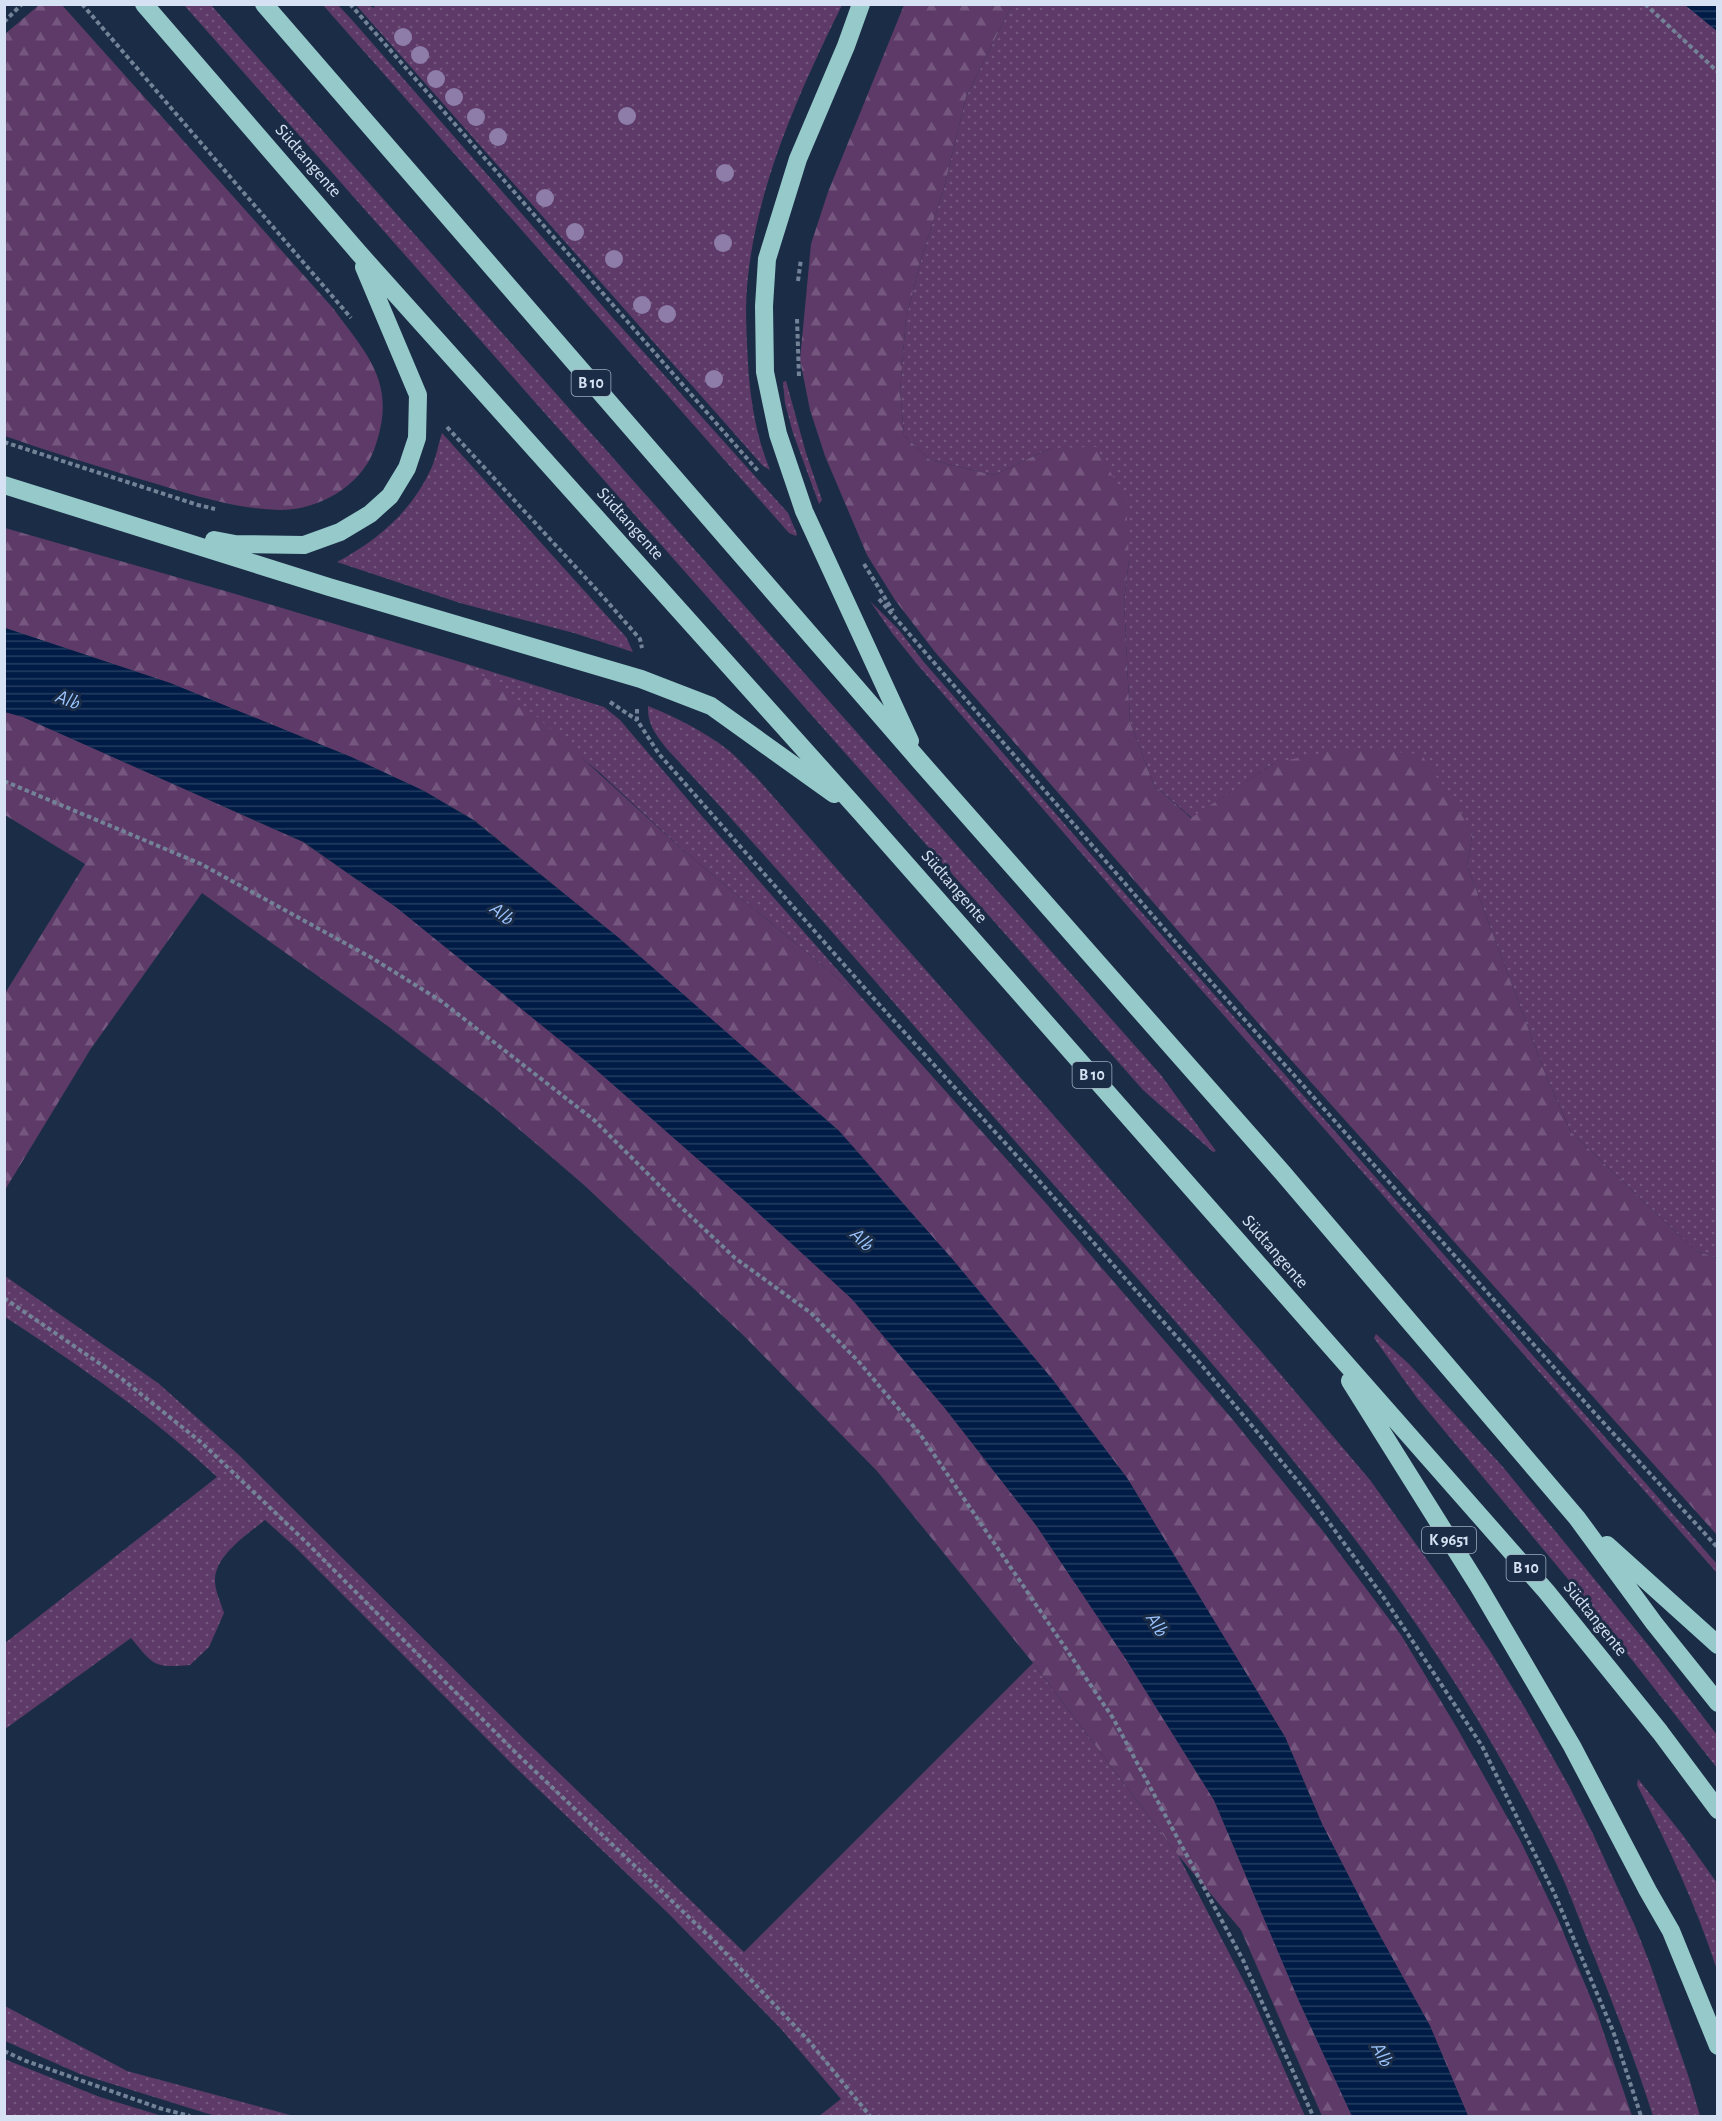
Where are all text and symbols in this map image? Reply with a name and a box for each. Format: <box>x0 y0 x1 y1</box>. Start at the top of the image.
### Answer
street label: Südtangente <box>272 121 344 201</box>
road number: B 10 <box>572 370 610 396</box>
street label: Südtangente <box>593 484 667 564</box>
water label: Alb <box>52 686 83 714</box>
street label: Südtangente <box>918 847 990 927</box>
water label: Alb <box>485 898 518 930</box>
road number: B 10 <box>1072 1062 1112 1088</box>
street label: Südtangente <box>1239 1212 1311 1292</box>
water label: Alb <box>846 1224 878 1256</box>
road number: K 9651 <box>1422 1527 1476 1553</box>
road number: B 10 <box>1506 1555 1546 1581</box>
street label: Südtangente <box>1560 1578 1630 1660</box>
water label: Alb <box>1142 1609 1172 1641</box>
water label: Alb <box>1367 2039 1397 2071</box>

